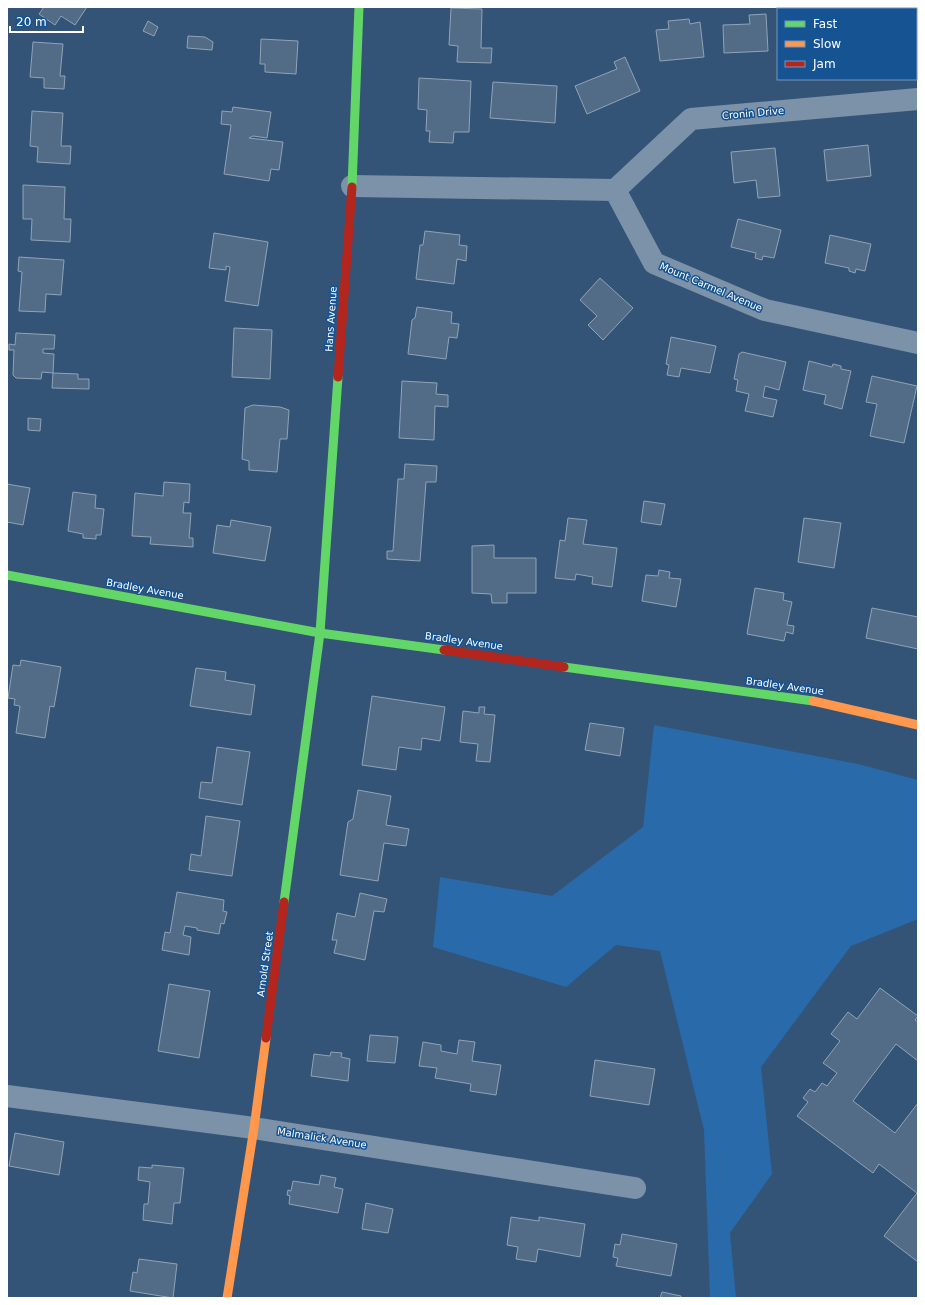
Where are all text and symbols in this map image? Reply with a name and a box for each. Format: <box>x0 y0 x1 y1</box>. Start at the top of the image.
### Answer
scale bar <box>10 8 83 34</box>
legend <box>777 8 917 80</box>
text: 20 m <box>16 15 47 29</box>
text: Fast <box>813 17 837 31</box>
text: Slow <box>813 37 841 51</box>
text: Jam <box>812 57 836 71</box>
street label: Cronin Drive <box>721 105 785 121</box>
street label: Mount Carmel Avenue <box>658 260 764 314</box>
street label: Hans Avenue <box>323 286 339 352</box>
street label: Bradley Avenue <box>105 577 185 601</box>
street label: Bradley Avenue <box>424 630 504 652</box>
street label: Bradley Avenue <box>745 675 825 697</box>
street label: Arnold Street <box>255 931 275 997</box>
street label: Malmalick Avenue <box>276 1125 368 1151</box>

